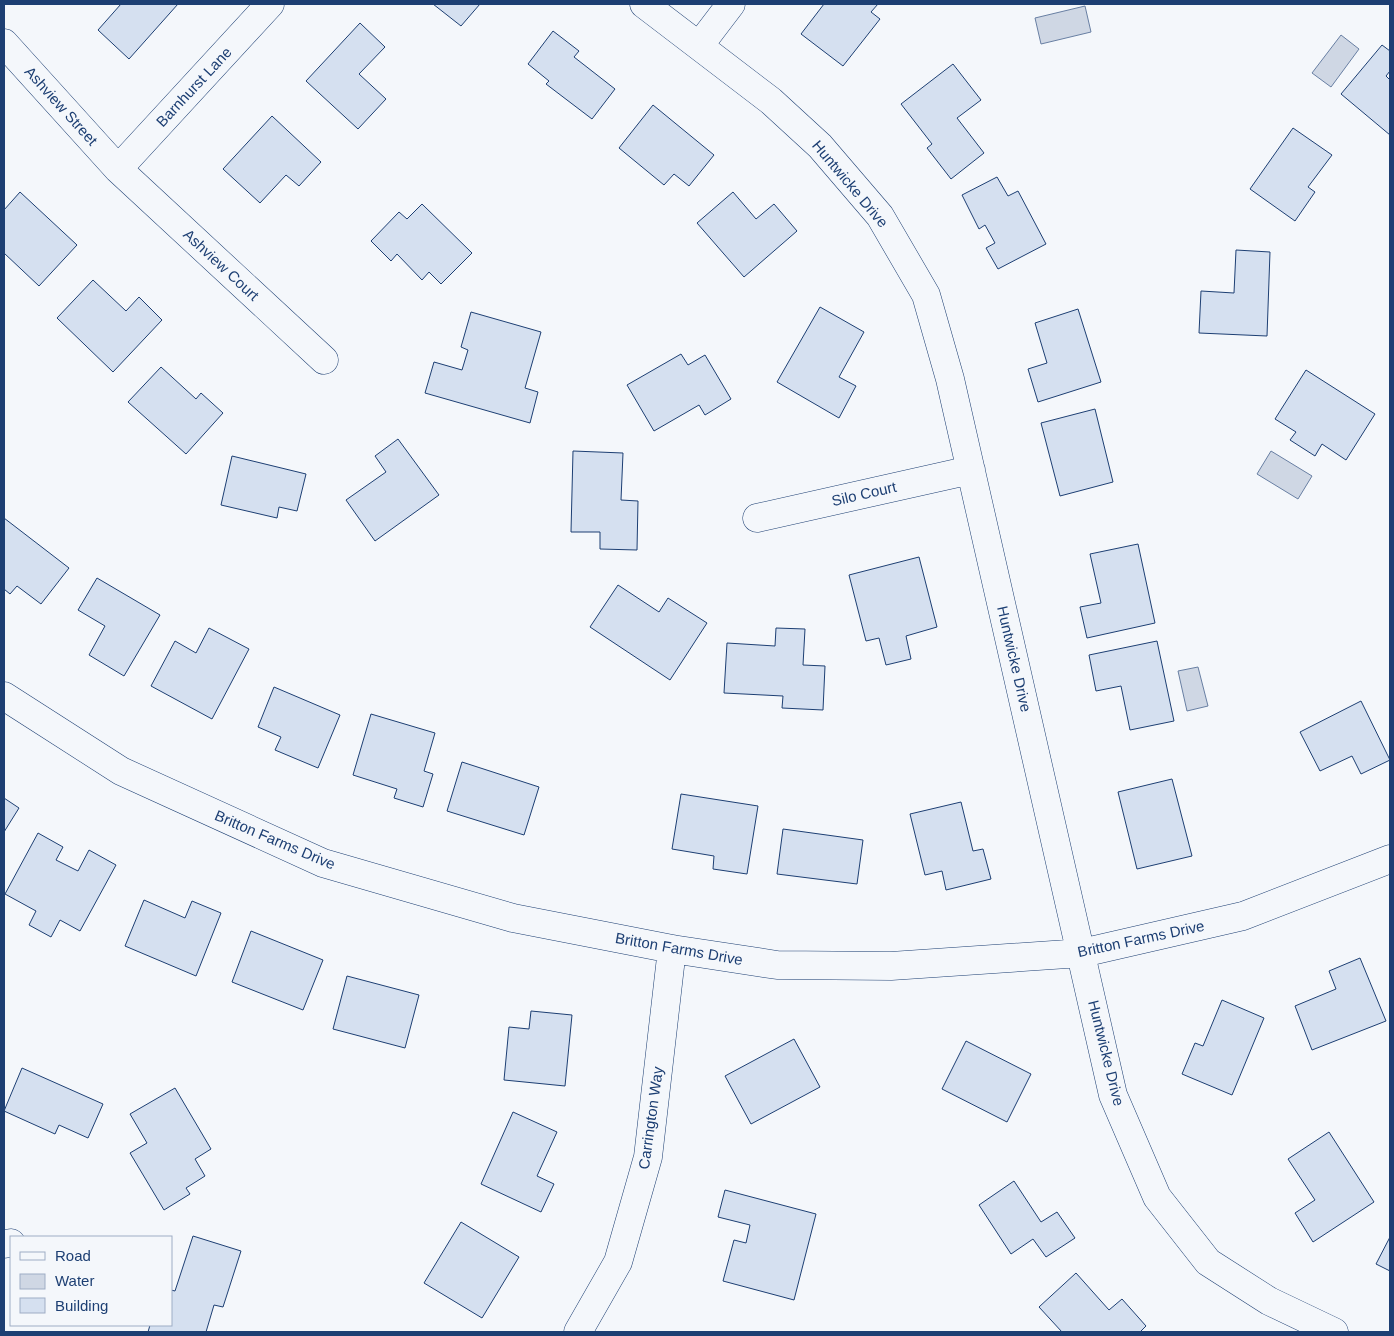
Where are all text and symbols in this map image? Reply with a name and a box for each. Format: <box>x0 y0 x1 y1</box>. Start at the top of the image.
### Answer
street label: Barnhurst Lane <box>152 43 235 130</box>
street label: Ashview Street <box>22 63 102 149</box>
street label: Huntwicke Drive <box>809 137 892 231</box>
street label: Ashview Court <box>180 225 263 304</box>
street label: Silo Court <box>830 478 899 509</box>
street label: Huntwicke Drive <box>994 604 1035 714</box>
street label: Britton Farms Drive <box>212 806 338 873</box>
street label: Britton Farms Drive <box>1076 917 1206 960</box>
street label: Britton Farms Drive <box>614 929 744 968</box>
street label: Huntwicke Drive <box>1085 998 1128 1108</box>
street label: Carrington Way <box>635 1065 666 1170</box>
legend <box>10 1236 172 1326</box>
text: Road <box>55 1247 91 1264</box>
text: Water <box>55 1272 94 1289</box>
text: Building <box>55 1297 108 1314</box>

